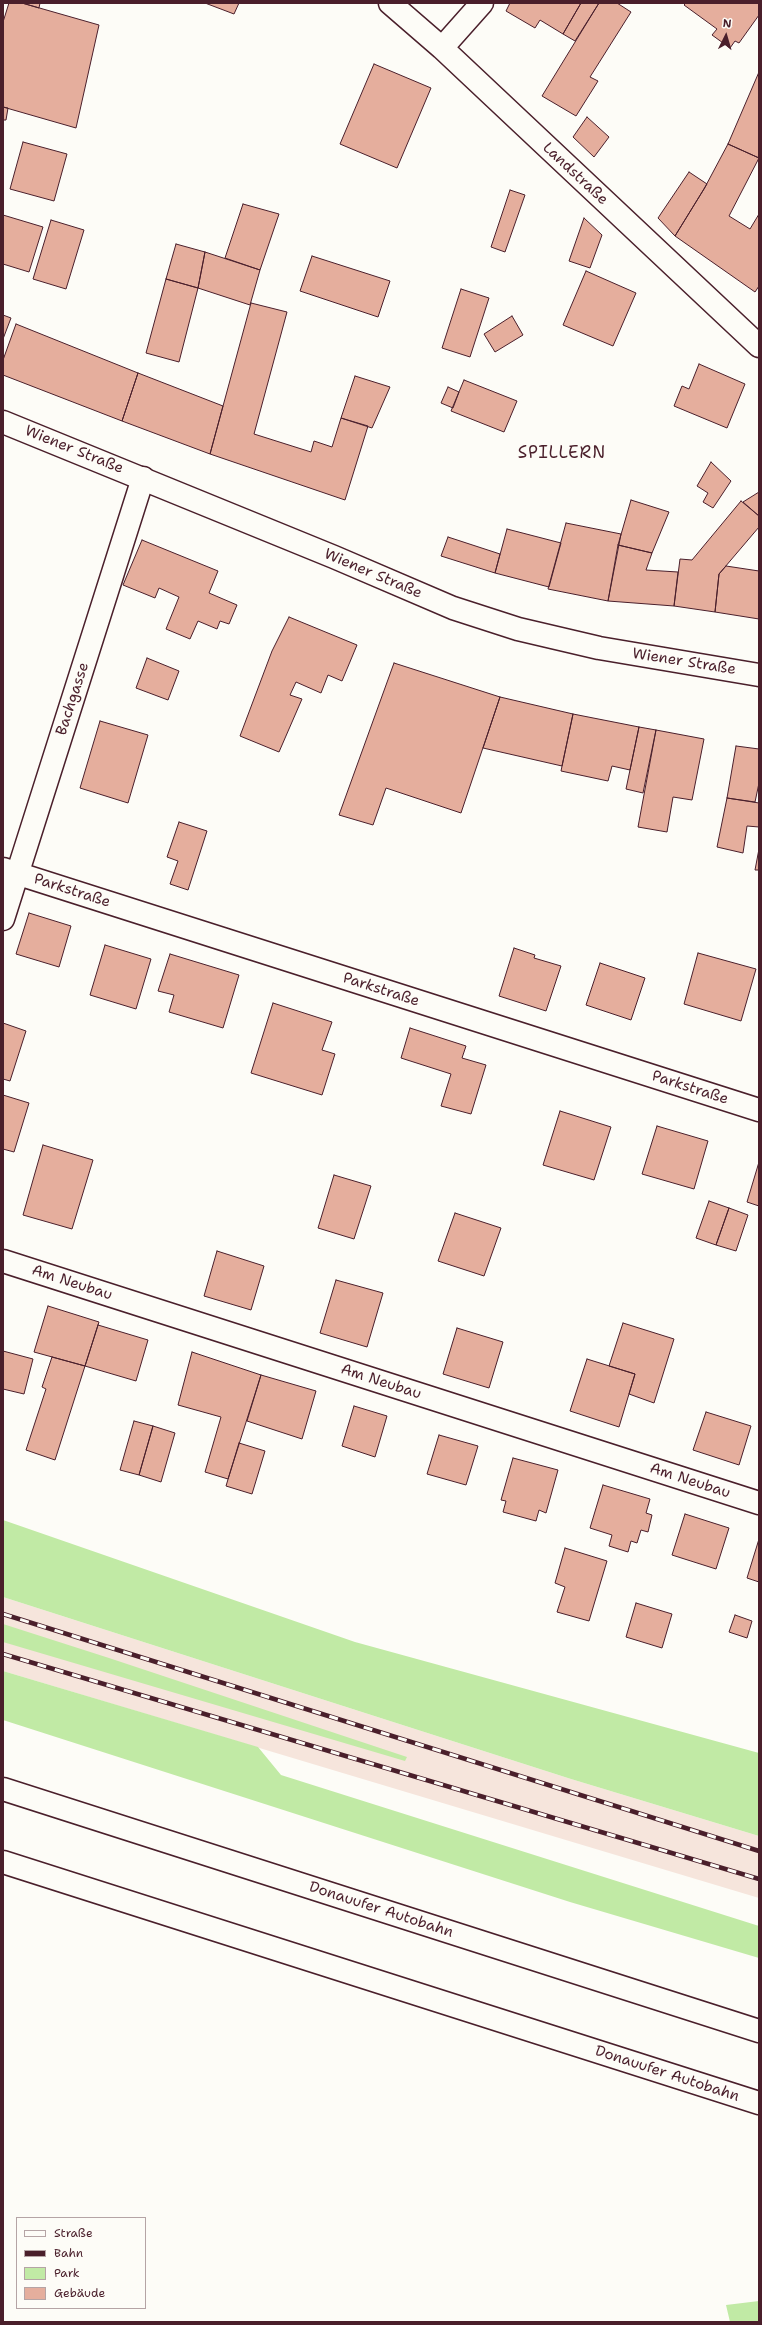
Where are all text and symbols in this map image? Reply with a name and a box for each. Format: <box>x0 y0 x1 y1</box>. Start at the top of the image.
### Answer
north arrow <box>706 16 746 56</box>
text: N <box>722 16 732 31</box>
street label: Landstraße <box>538 139 612 209</box>
street label: Wiener Straße <box>22 422 126 478</box>
district label: SPILLERN <box>518 444 606 464</box>
street label: Wiener Straße <box>321 545 425 603</box>
street label: Wiener Straße <box>631 645 737 679</box>
street label: Bachgasse <box>53 660 93 738</box>
street label: Parkstraße <box>32 870 112 912</box>
street label: Parkstraße <box>341 969 421 1011</box>
street label: Parkstraße <box>650 1067 730 1109</box>
street label: Am Neubau <box>29 1262 115 1304</box>
street label: Am Neubau <box>338 1361 424 1403</box>
street label: Am Neubau <box>647 1460 733 1502</box>
street label: Donauufer Autobahn <box>307 1878 455 1942</box>
street label: Donauufer Autobahn <box>593 2042 741 2106</box>
legend <box>16 2217 146 2309</box>
text: Straße <box>54 2225 93 2241</box>
text: Bahn <box>54 2245 83 2261</box>
text: Park <box>54 2265 80 2281</box>
text: Gebäude <box>54 2285 105 2301</box>

